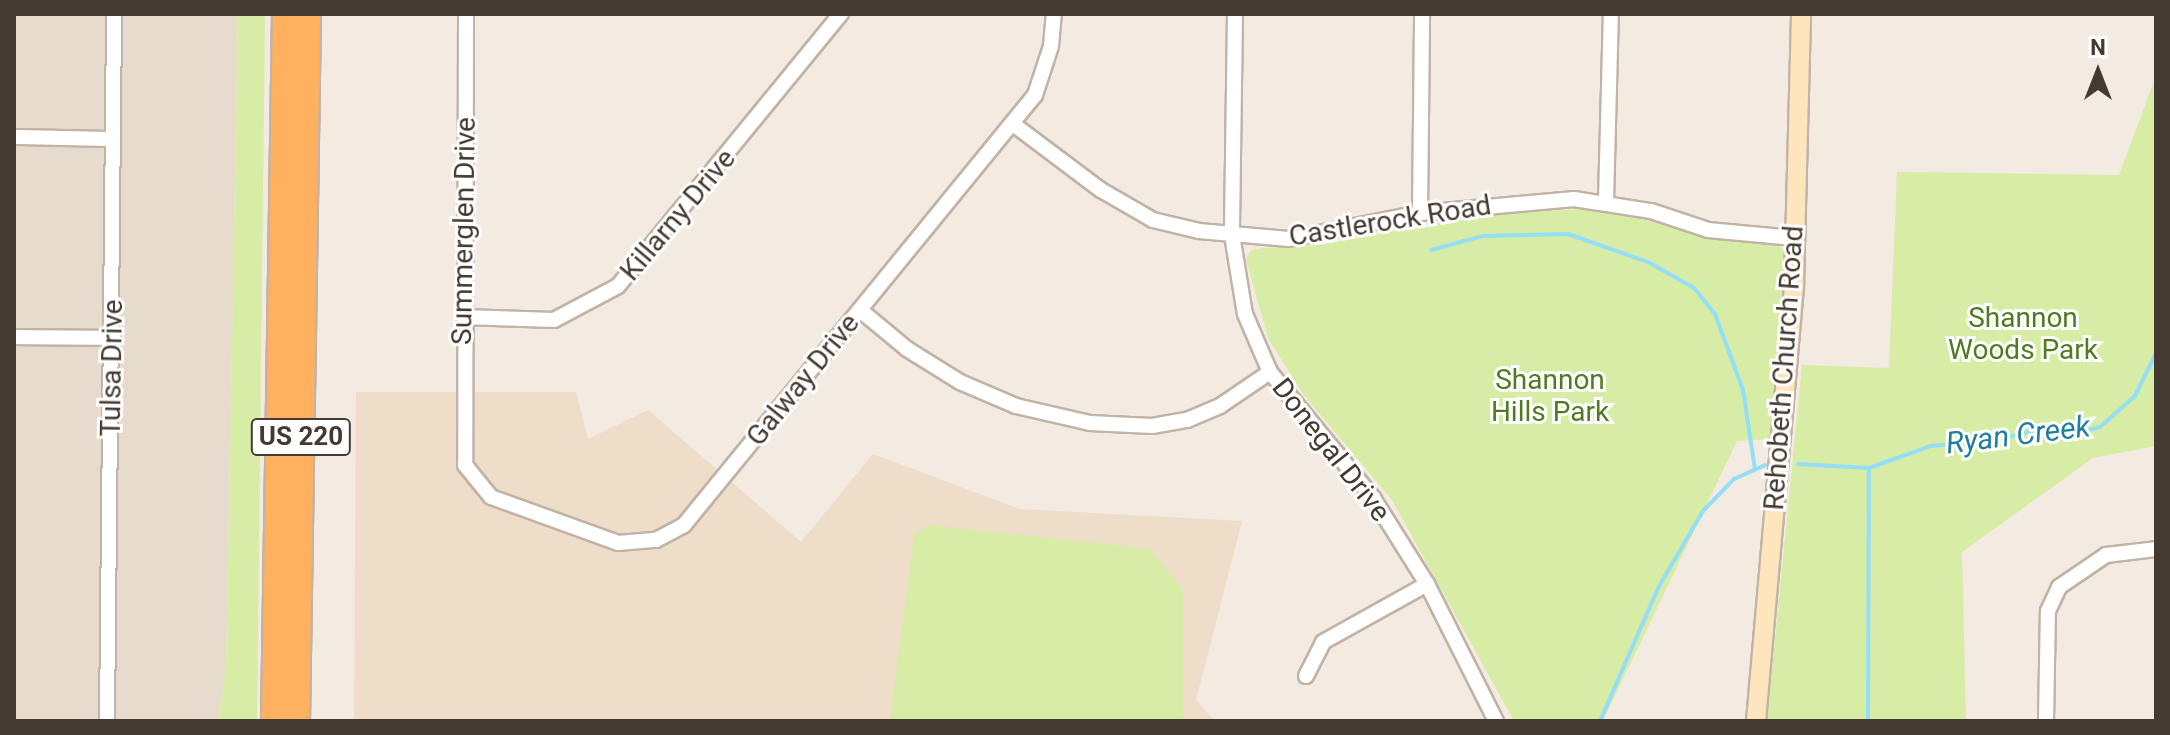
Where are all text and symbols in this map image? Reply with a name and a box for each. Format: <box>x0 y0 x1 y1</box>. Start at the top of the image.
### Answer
north arrow <box>2058 32 2138 112</box>
text: N <box>2090 35 2106 60</box>
street label: Summerglen Drive <box>445 117 483 345</box>
street label: Killarny Drive <box>613 142 743 288</box>
street label: Castlerock Road <box>1287 188 1493 254</box>
street label: Rehobeth Church Road <box>1757 225 1811 511</box>
street label: Tulsa Drive <box>94 299 130 437</box>
park label: Shannon Woods Park <box>1948 301 2098 367</box>
street label: Galway Drive <box>740 307 866 453</box>
park label: Shannon Hills Park <box>1491 363 1609 429</box>
street label: Donegal Drive <box>1265 372 1397 528</box>
water label: Ryan Creek <box>1944 408 2092 462</box>
road number: US 220 <box>249 415 353 459</box>

